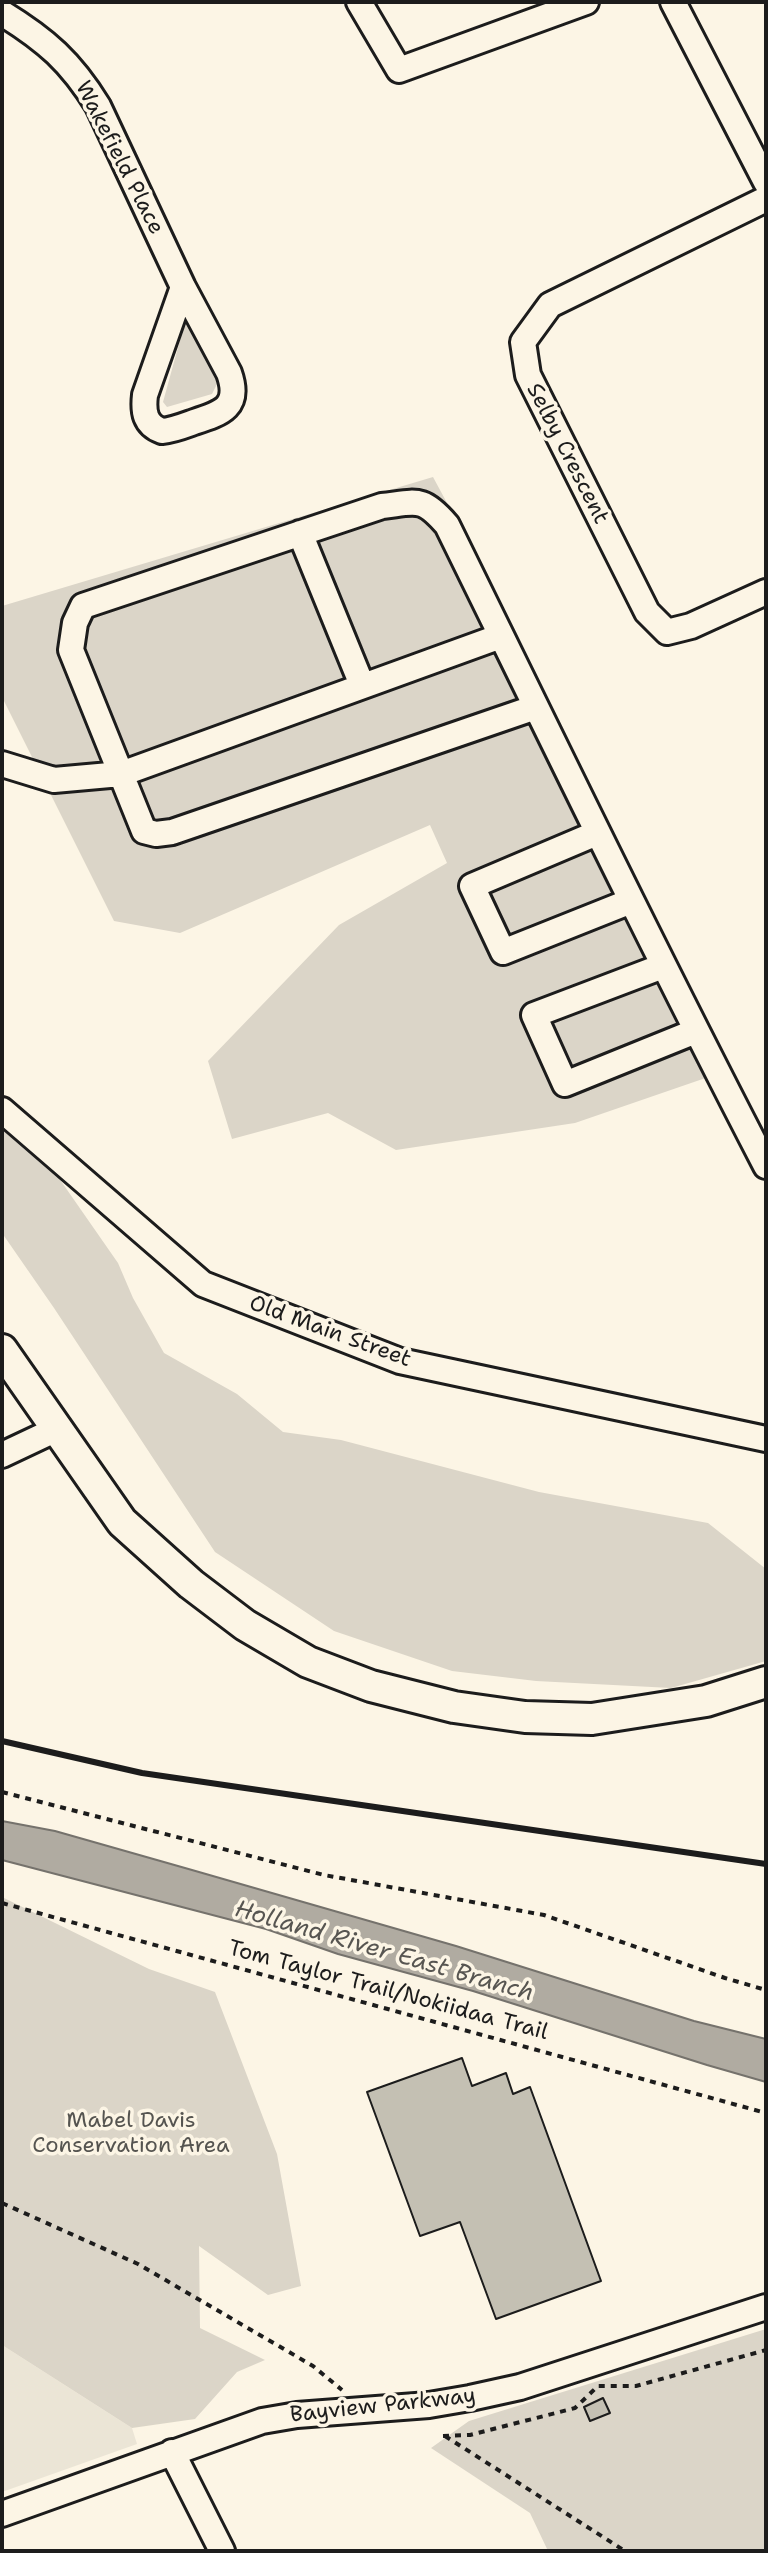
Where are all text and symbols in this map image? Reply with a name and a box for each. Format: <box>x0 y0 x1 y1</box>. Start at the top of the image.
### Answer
street label: Wakefield Place <box>69 77 169 239</box>
street label: Selby Crescent <box>520 379 614 529</box>
street label: Old Main Street <box>246 1291 414 1373</box>
water label: Holland River East Branch <box>231 1895 537 2009</box>
street label: Tom Taylor Trail/Nokiidaa Trail <box>225 1936 551 2046</box>
park label: Mabel Davis Conservation Area <box>32 2108 230 2160</box>
street label: Bayview Parkway <box>289 2383 477 2429</box>

